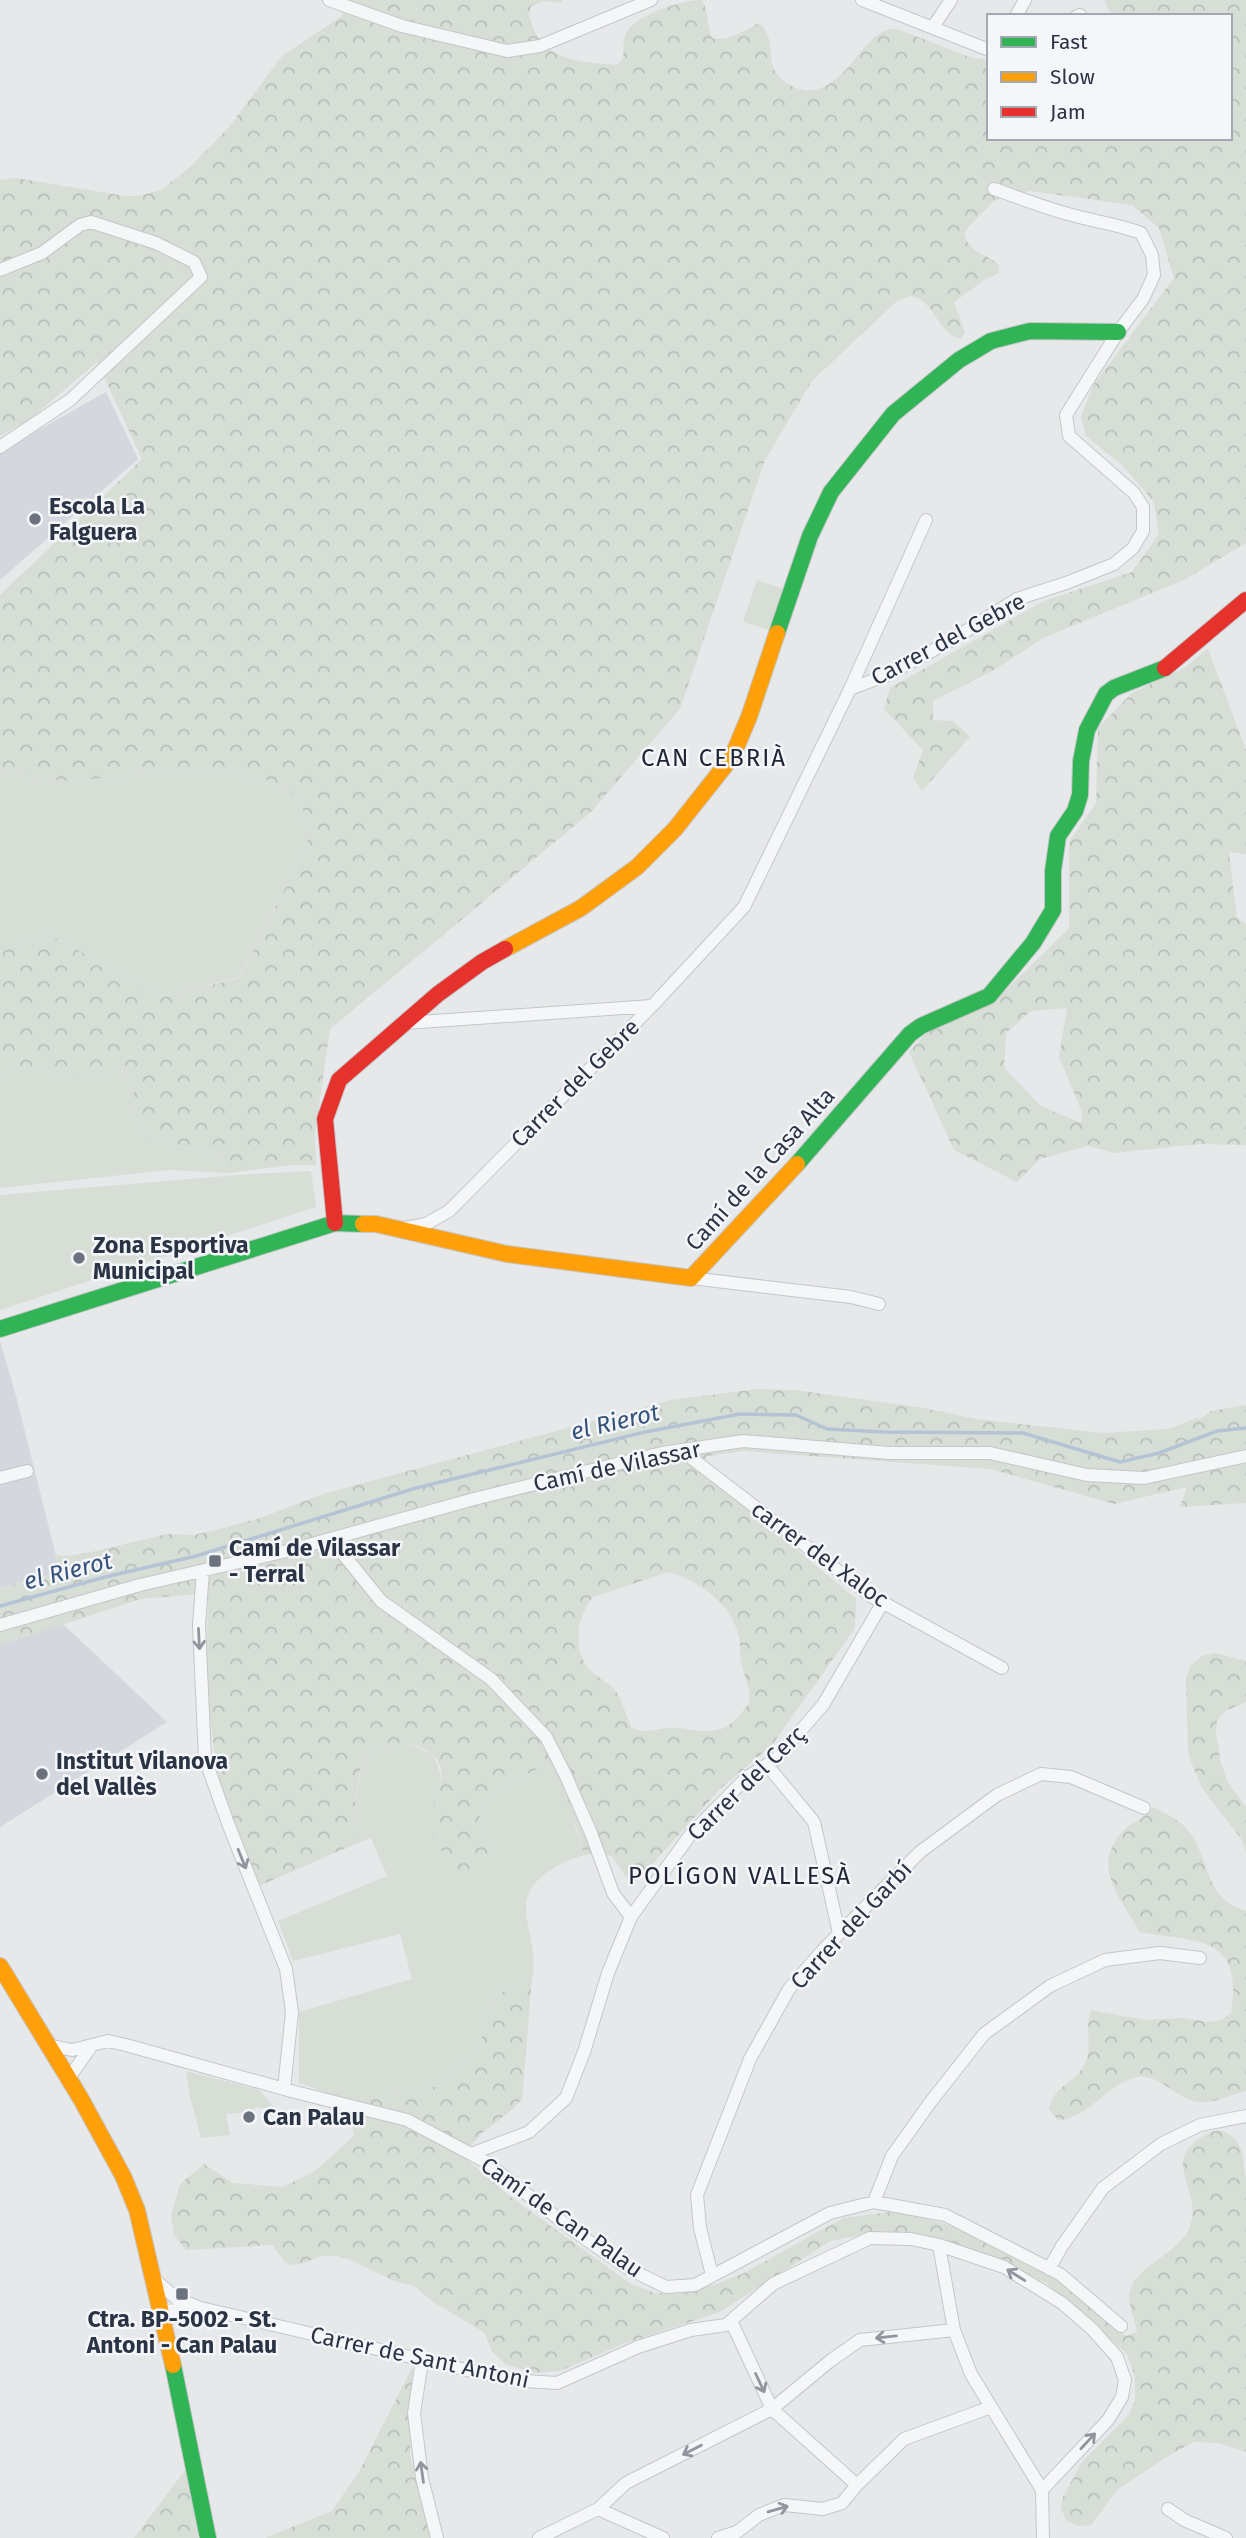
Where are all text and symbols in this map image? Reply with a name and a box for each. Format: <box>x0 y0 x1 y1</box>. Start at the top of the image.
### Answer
legend <box>987 14 1232 140</box>
text: Fast <box>1050 29 1088 55</box>
text: Slow <box>1050 64 1095 90</box>
text: Jam <box>1050 99 1086 125</box>
place label: Escola La Falguera <box>49 492 145 546</box>
marker: Escola La Falguera <box>27 511 43 527</box>
street label: Carrer del Gebre <box>866 587 1030 691</box>
district label: CAN CEBRIÀ <box>641 743 787 772</box>
street label: Carrer del Gebre <box>505 1013 645 1153</box>
street label: Camí de la Casa Alta <box>679 1082 841 1256</box>
place label: Zona Esportiva Municipal <box>93 1231 249 1285</box>
marker: Zona Esportiva Municipal <box>71 1250 87 1266</box>
water label: el Rierot <box>568 1398 662 1446</box>
street label: Camí de Vilassar <box>531 1435 703 1497</box>
street label: carrer del Xaloc <box>746 1495 894 1613</box>
place label: Camí de Vilassar - Terral <box>229 1534 401 1588</box>
water label: el Rierot <box>21 1546 115 1595</box>
marker: Camí de Vilassar - Terral <box>207 1553 223 1569</box>
one-way arrow <box>193 1627 206 1650</box>
street label: Carrer del Cerç <box>681 1720 811 1846</box>
place label: Institut Vilanova del Vallès <box>56 1747 228 1801</box>
marker: Institut Vilanova del Vallès <box>34 1766 50 1782</box>
one-way arrow <box>237 1848 250 1870</box>
street label: Carrer del Garbí <box>785 1855 917 1995</box>
district label: POLÍGON VALLESÀ <box>628 1861 852 1890</box>
place label: Can Palau <box>263 2103 365 2131</box>
marker: Can Palau <box>241 2109 257 2125</box>
street label: Camí de Can Palau <box>476 2151 648 2283</box>
one-way arrow <box>1007 2267 1027 2281</box>
marker: Ctra. BP-5002 - St. Antoni - Can Palau <box>174 2286 190 2302</box>
place label: Ctra. BP-5002 - St. Antoni - Can Palau <box>86 2305 277 2359</box>
street label: Carrer de Sant Antoni <box>308 2320 532 2394</box>
one-way arrow <box>875 2331 898 2344</box>
one-way arrow <box>754 2372 767 2393</box>
one-way arrow <box>1080 2432 1097 2449</box>
one-way arrow <box>682 2443 703 2457</box>
one-way arrow <box>415 2461 428 2484</box>
one-way arrow <box>767 2501 789 2514</box>

